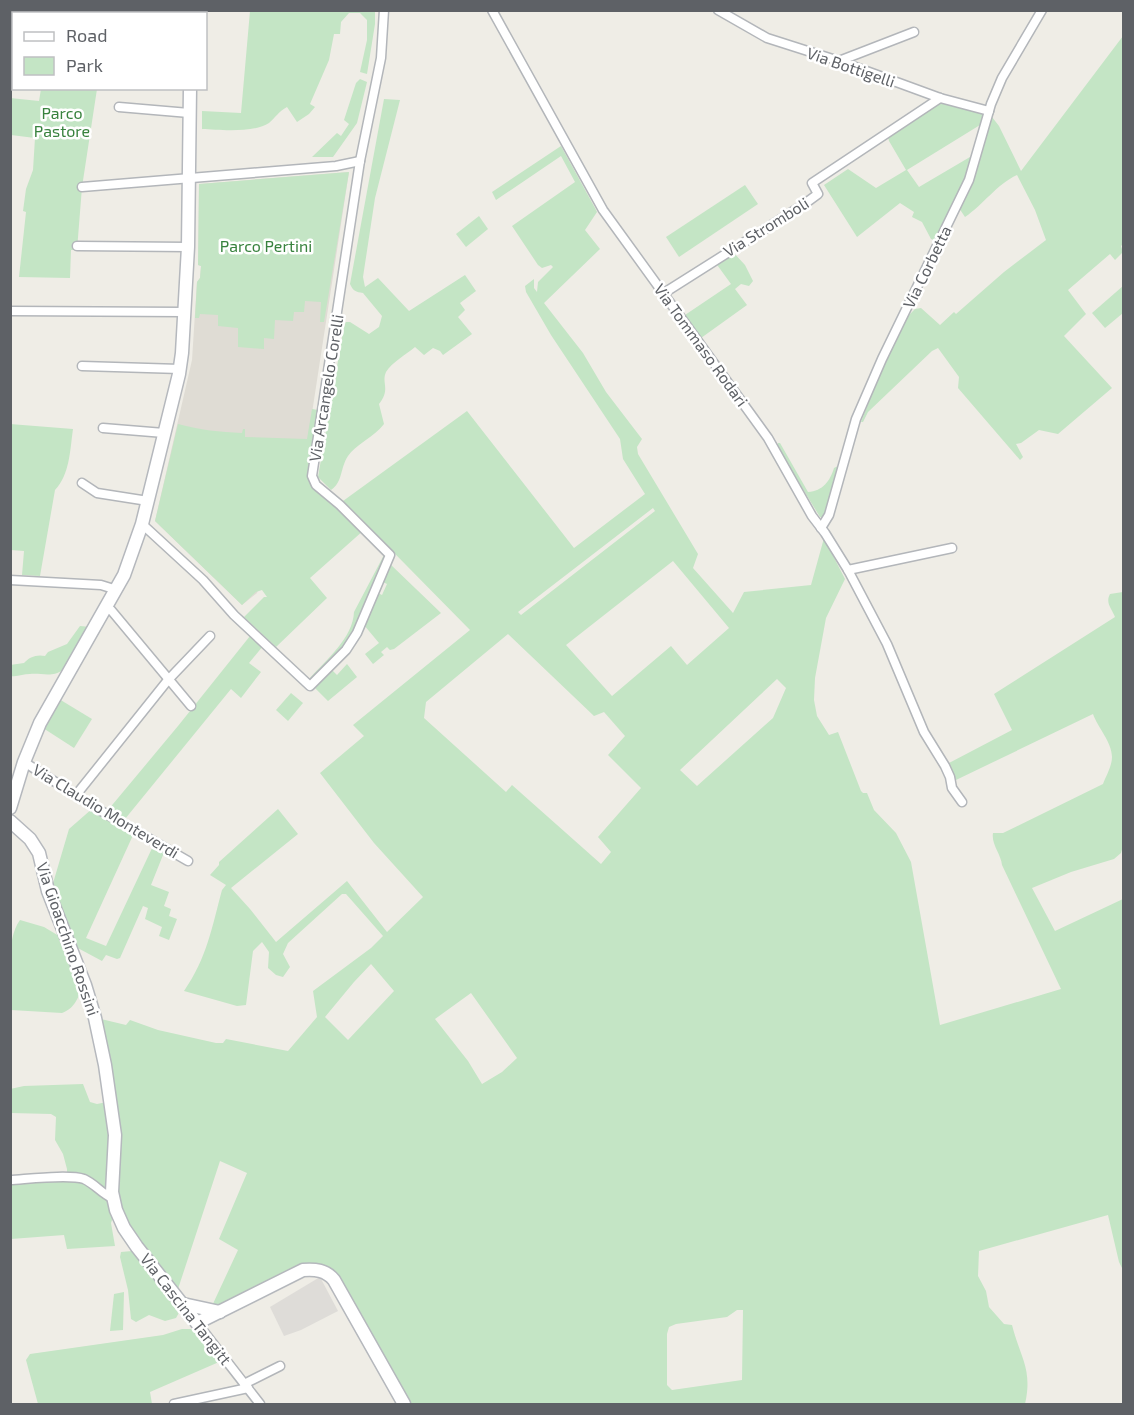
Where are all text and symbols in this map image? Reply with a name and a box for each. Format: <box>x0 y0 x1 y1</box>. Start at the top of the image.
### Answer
legend <box>12 12 207 90</box>
text: Road <box>66 24 107 46</box>
street label: Via Bottigelli <box>805 43 898 91</box>
text: Park <box>66 54 103 76</box>
park label: Parco Pastore <box>34 103 90 140</box>
street label: Via Stromboli <box>719 193 812 260</box>
street label: Via Corbetta <box>898 222 955 311</box>
park label: Parco Pertini <box>220 236 312 255</box>
street label: Via Tommaso Rodari <box>650 280 752 410</box>
street label: Via Arcangelo Corelli <box>304 313 347 463</box>
street label: Via Claudio Monteverdi <box>30 759 183 862</box>
street label: Via Gioacchino Rossini <box>33 860 104 1018</box>
street label: Via Cascina Tangitt <box>137 1249 236 1368</box>

